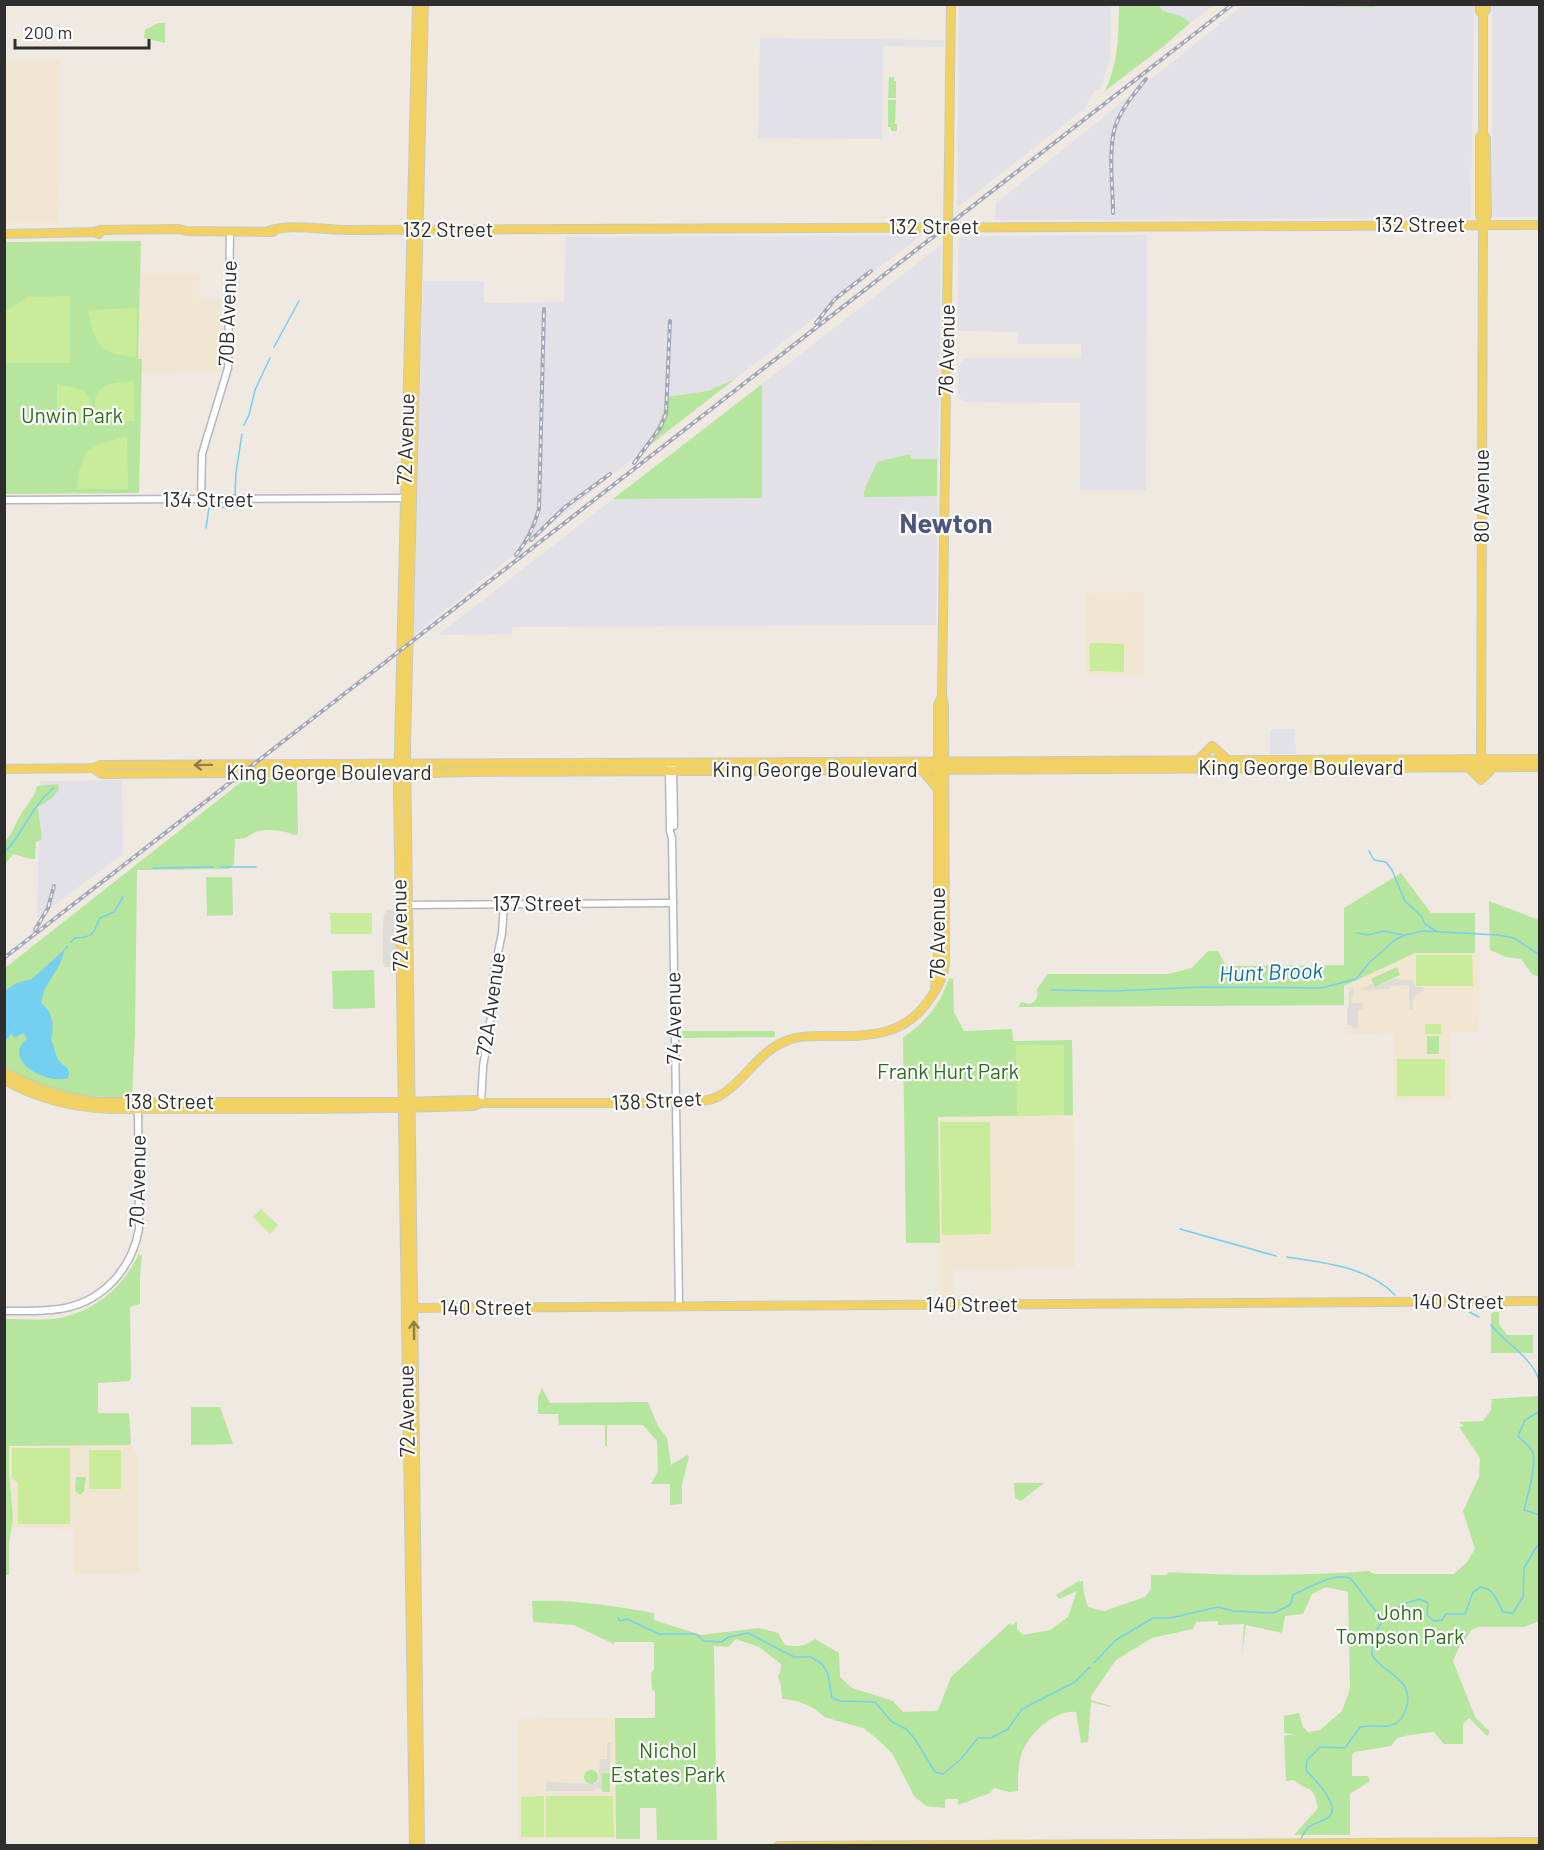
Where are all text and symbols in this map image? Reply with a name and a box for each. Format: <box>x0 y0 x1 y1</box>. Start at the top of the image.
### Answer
scale bar <box>15 12 148 50</box>
text: 200 m <box>24 21 72 43</box>
street label: 132 Street <box>1375 211 1465 236</box>
street label: 132 Street <box>889 213 979 238</box>
street label: 132 Street <box>403 216 493 241</box>
street label: 70B Avenue <box>212 260 241 366</box>
street label: 76 Avenue <box>932 304 959 396</box>
street label: 72 Avenue <box>390 392 419 485</box>
park label: Unwin Park <box>21 402 123 427</box>
street label: 80 Avenue <box>1468 449 1493 543</box>
street label: 134 Street <box>162 486 254 511</box>
district label: Newton <box>900 506 992 538</box>
street label: King George Boulevard <box>1198 754 1404 779</box>
street label: King George Boulevard <box>712 756 918 781</box>
one-way arrow <box>193 759 213 771</box>
street label: King George Boulevard <box>226 759 432 784</box>
street label: 72 Avenue <box>385 879 412 971</box>
street label: 76 Avenue <box>924 887 949 979</box>
street label: 137 Street <box>492 890 582 915</box>
street label: 72A Avenue <box>470 950 509 1057</box>
water label: Hunt Brook <box>1219 956 1324 986</box>
street label: 74 Avenue <box>659 972 686 1064</box>
park label: Frank Hurt Park <box>877 1058 1019 1083</box>
street label: 138 Street <box>611 1085 703 1114</box>
street label: 138 Street <box>124 1088 214 1113</box>
street label: 70 Avenue <box>123 1134 150 1228</box>
street label: 140 Street <box>1412 1288 1504 1313</box>
street label: 140 Street <box>926 1291 1018 1316</box>
street label: 140 Street <box>440 1294 532 1319</box>
one-way arrow <box>408 1321 419 1341</box>
street label: 72 Avenue <box>392 1365 419 1457</box>
park label: John Tompson Park <box>1335 1599 1465 1648</box>
park label: Nichol Estates Park <box>611 1737 725 1786</box>

